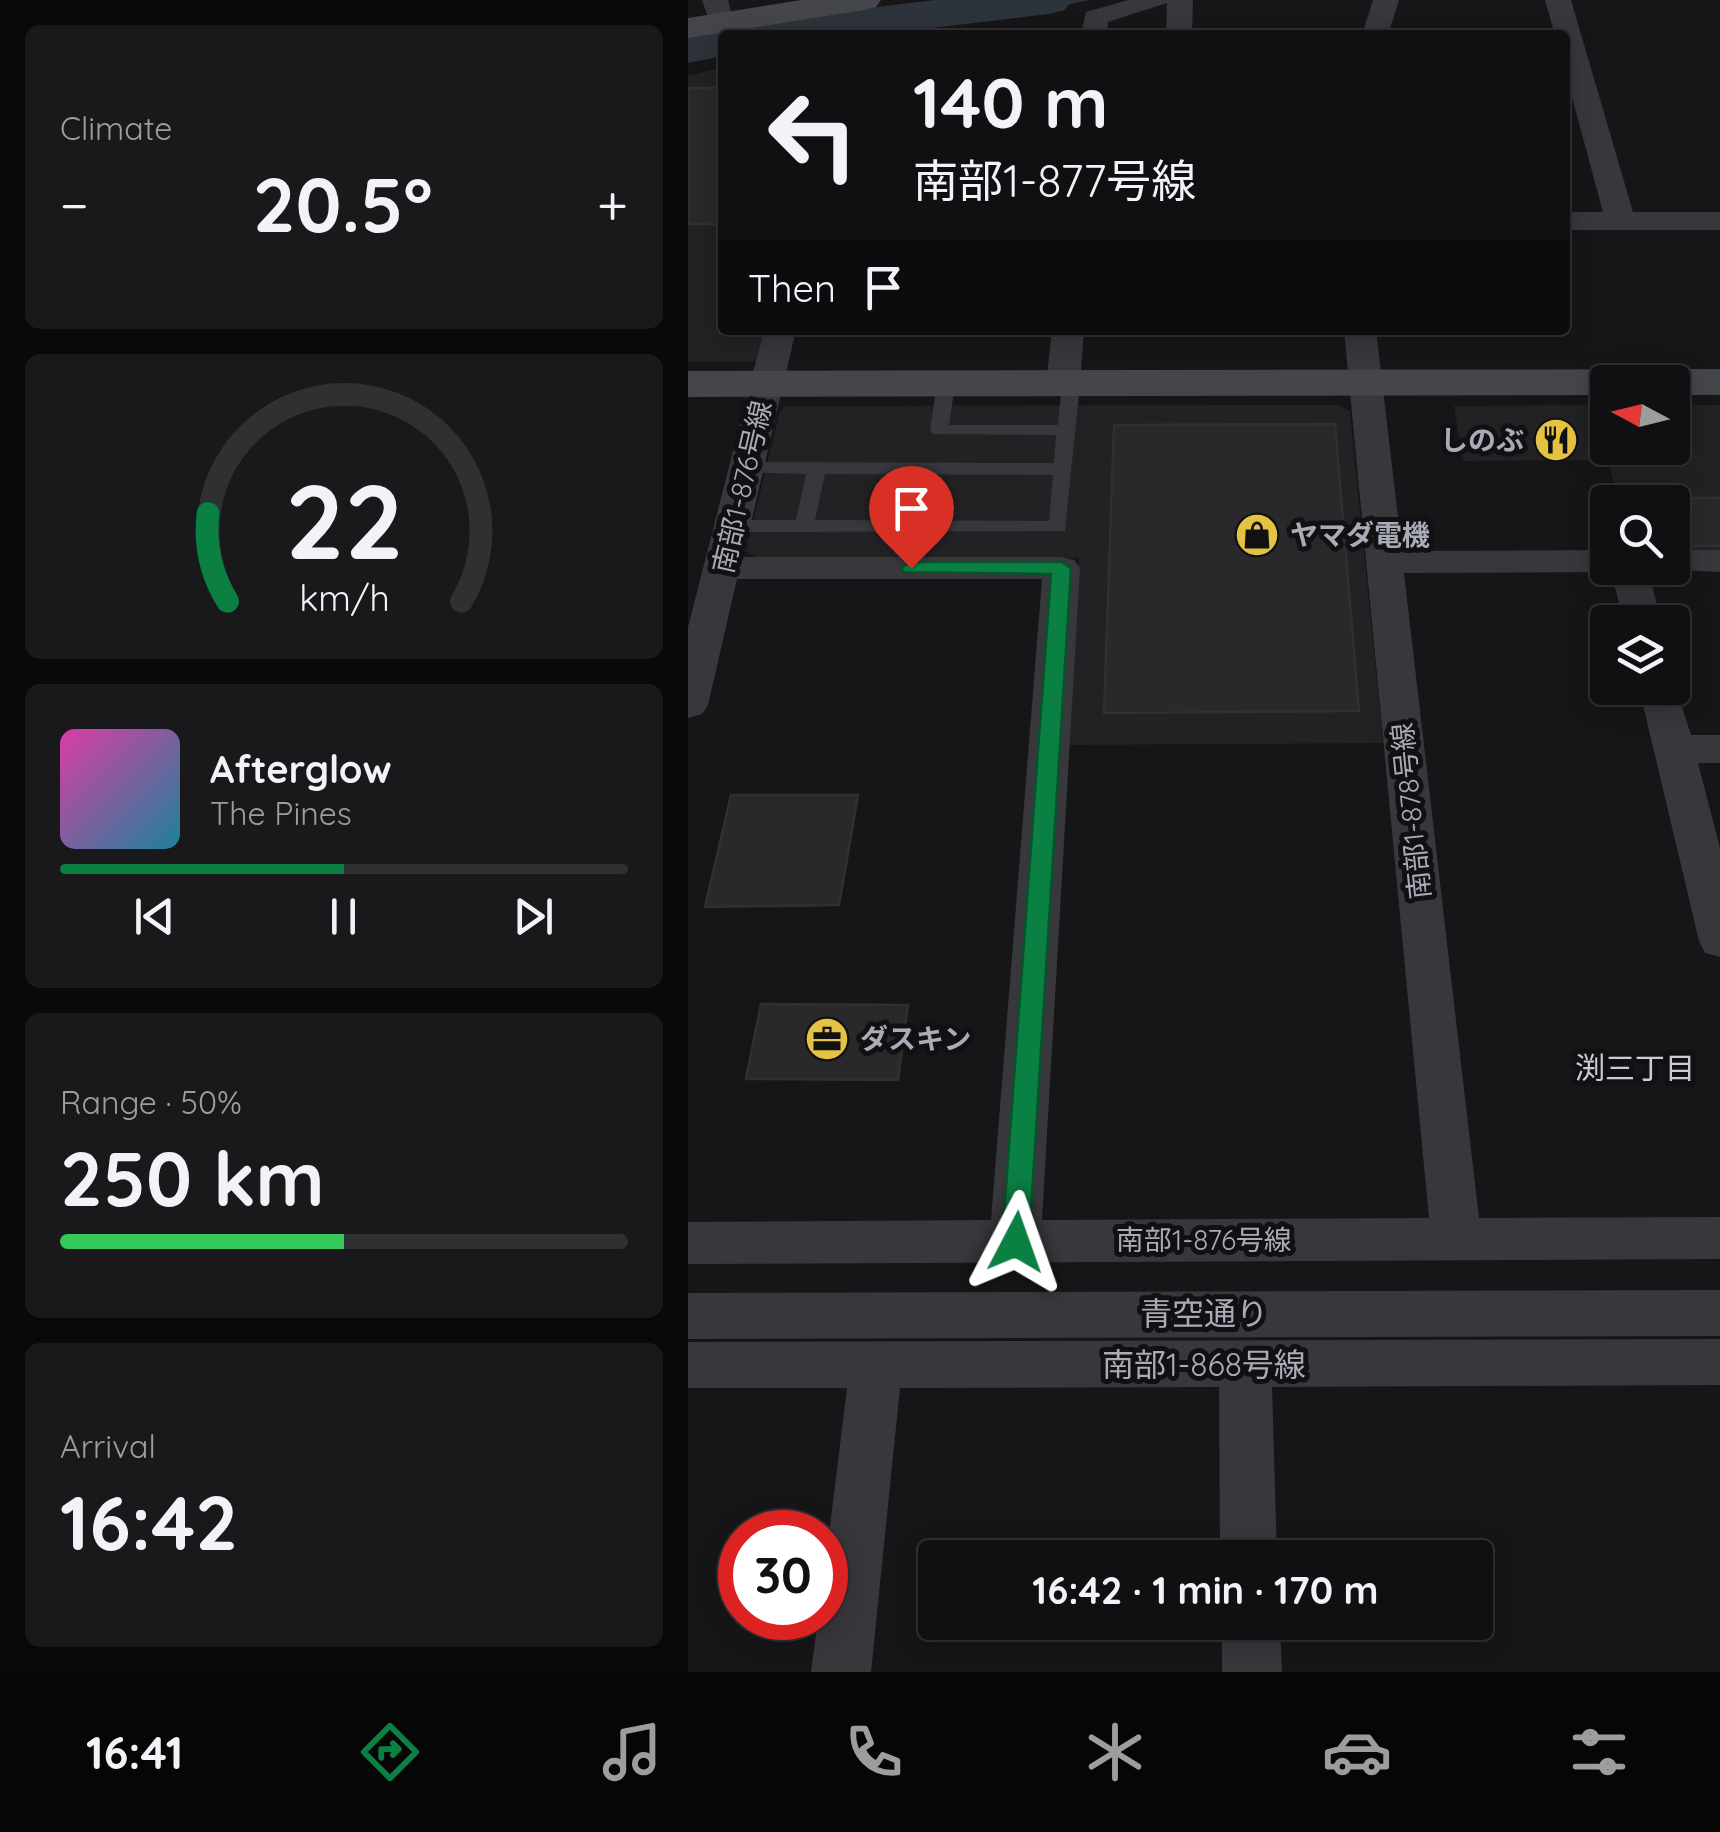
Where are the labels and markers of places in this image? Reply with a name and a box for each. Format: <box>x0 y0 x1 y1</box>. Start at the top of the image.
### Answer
restaurant icon: しのぶ <box>1533 417 1579 463</box>
place label: しのぶ <box>1440 422 1524 457</box>
pin <box>869 466 954 569</box>
shop icon: ヤマダ電機 <box>1234 512 1280 558</box>
place label: ヤマダ電機 <box>1290 517 1430 552</box>
office icon: ダスキン <box>804 1016 850 1062</box>
place label: ダスキン <box>860 1021 971 1056</box>

